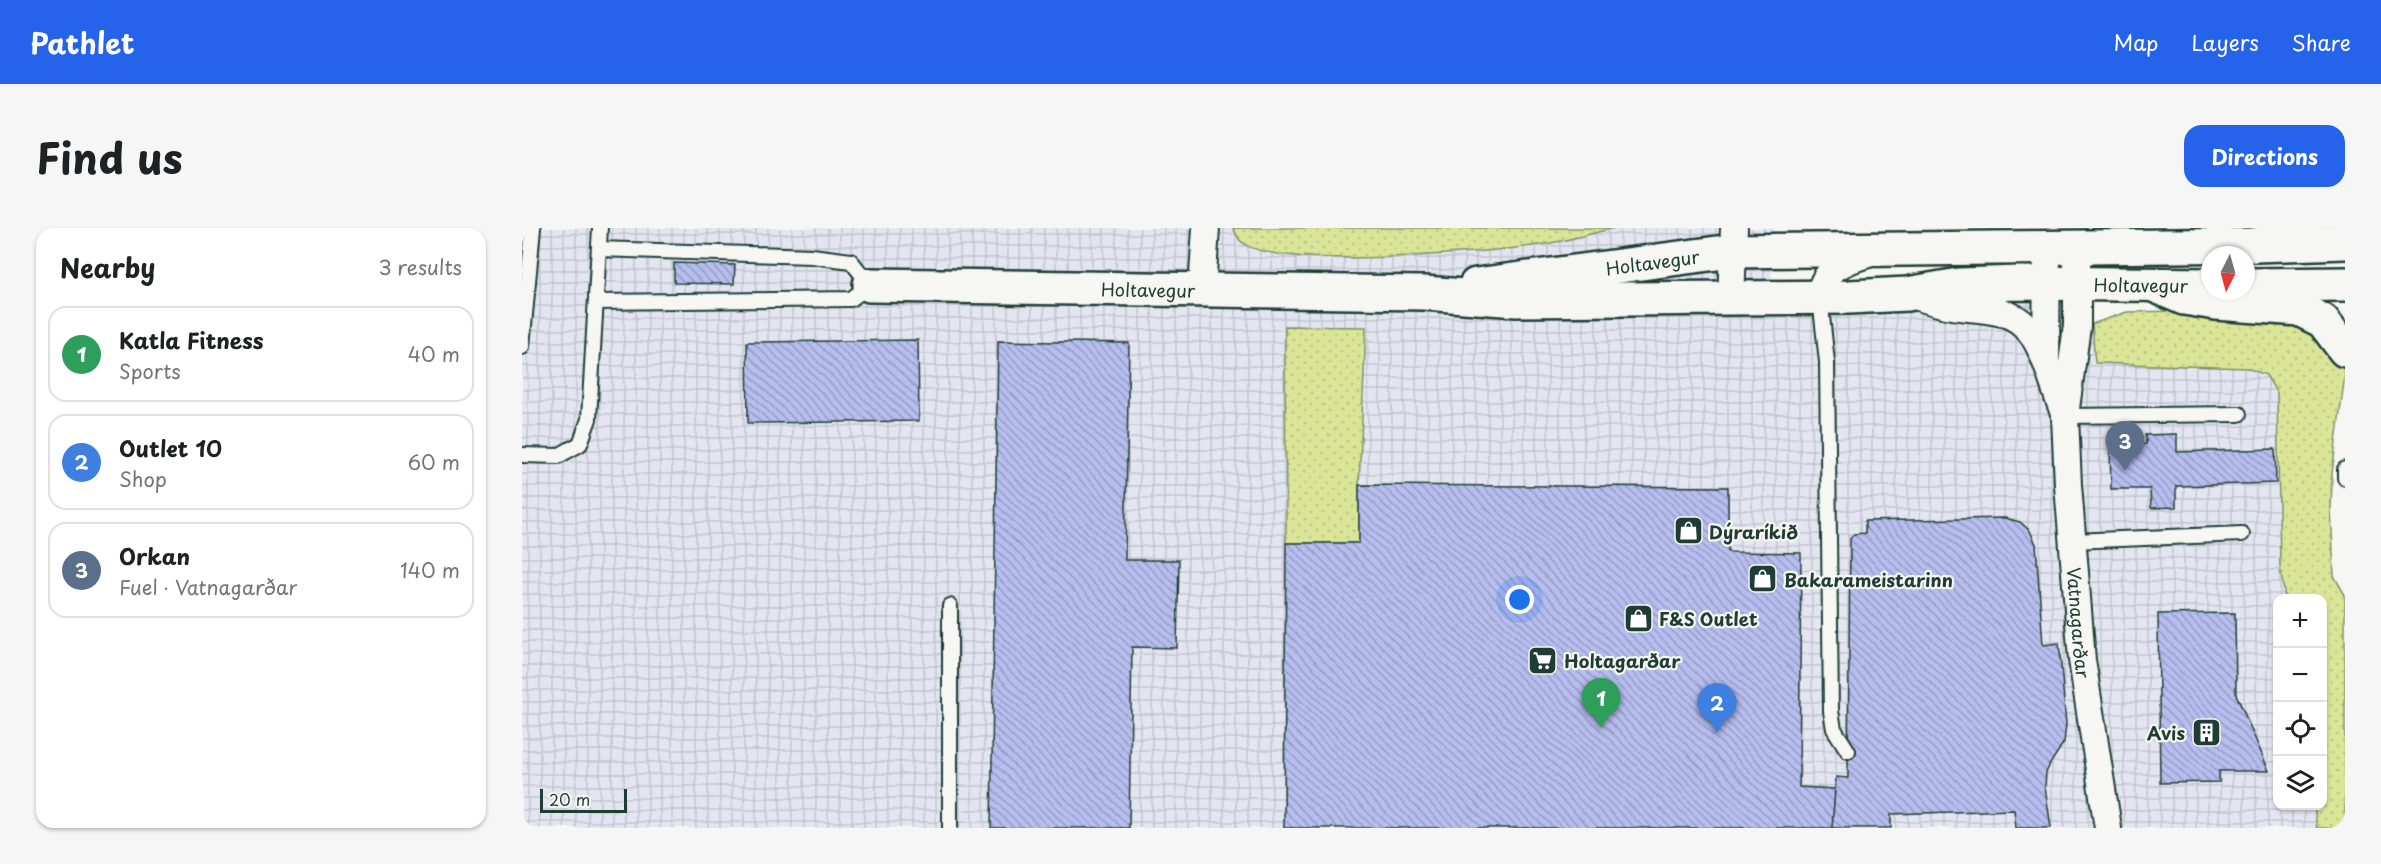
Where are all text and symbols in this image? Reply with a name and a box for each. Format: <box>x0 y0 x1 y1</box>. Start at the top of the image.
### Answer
text: Pathlet <box>30 21 134 64</box>
text: Map <box>2114 26 2158 58</box>
text: Layers <box>2191 26 2259 58</box>
text: Share <box>2292 26 2351 58</box>
text: Find us <box>36 125 183 188</box>
button: Directions <box>2184 125 2345 187</box>
street label: Holtavegur <box>1604 242 1702 281</box>
north arrow <box>2201 246 2255 300</box>
text: Nearby <box>60 248 155 287</box>
text: 3 results <box>379 252 462 282</box>
street label: Holtavegur <box>2093 270 2189 298</box>
street label: Holtavegur <box>1101 275 1196 303</box>
text: Katla Fitness <box>119 323 263 356</box>
text: 1 <box>77 339 86 369</box>
text: 40 m <box>408 339 460 369</box>
text: Sports <box>119 356 181 386</box>
pin: 3 <box>2106 422 2144 471</box>
text: Outlet 10 <box>119 431 222 464</box>
text: 2 <box>74 447 89 477</box>
text: 60 m <box>408 447 460 477</box>
text: Shop <box>119 464 167 494</box>
shop icon: Dýraríkið <box>1672 515 1704 547</box>
place label: Dýraríkið <box>1709 518 1798 545</box>
text: Orkan <box>119 539 190 572</box>
text: 3 <box>75 555 88 585</box>
text: 140 m <box>400 555 460 585</box>
shop icon: Bakarameistarinn <box>1747 563 1779 595</box>
place label: Bakarameistarinn <box>1784 566 1953 593</box>
street label: Vatnagarðar <box>2061 566 2098 681</box>
text: Fuel · Vatnagarðar <box>119 572 297 602</box>
your location <box>1505 585 1534 614</box>
map controls <box>2273 594 2327 810</box>
button: + <box>2273 594 2327 648</box>
shop icon: F&S Outlet <box>1622 602 1654 634</box>
place label: F&S Outlet <box>1659 605 1758 632</box>
supermarket icon: Holtagarðar <box>1527 644 1559 676</box>
place label: Holtagarðar <box>1564 647 1681 674</box>
button: − <box>2273 648 2327 702</box>
pin: 1 <box>1582 678 1620 728</box>
pin: 2 <box>1698 684 1736 733</box>
button: locate <box>2273 702 2327 756</box>
building icon: Avis <box>2190 716 2222 748</box>
place label: Avis <box>2147 719 2185 746</box>
button: layers <box>2273 756 2327 810</box>
scale bar <box>540 786 627 814</box>
text: 20 m <box>549 787 590 811</box>

